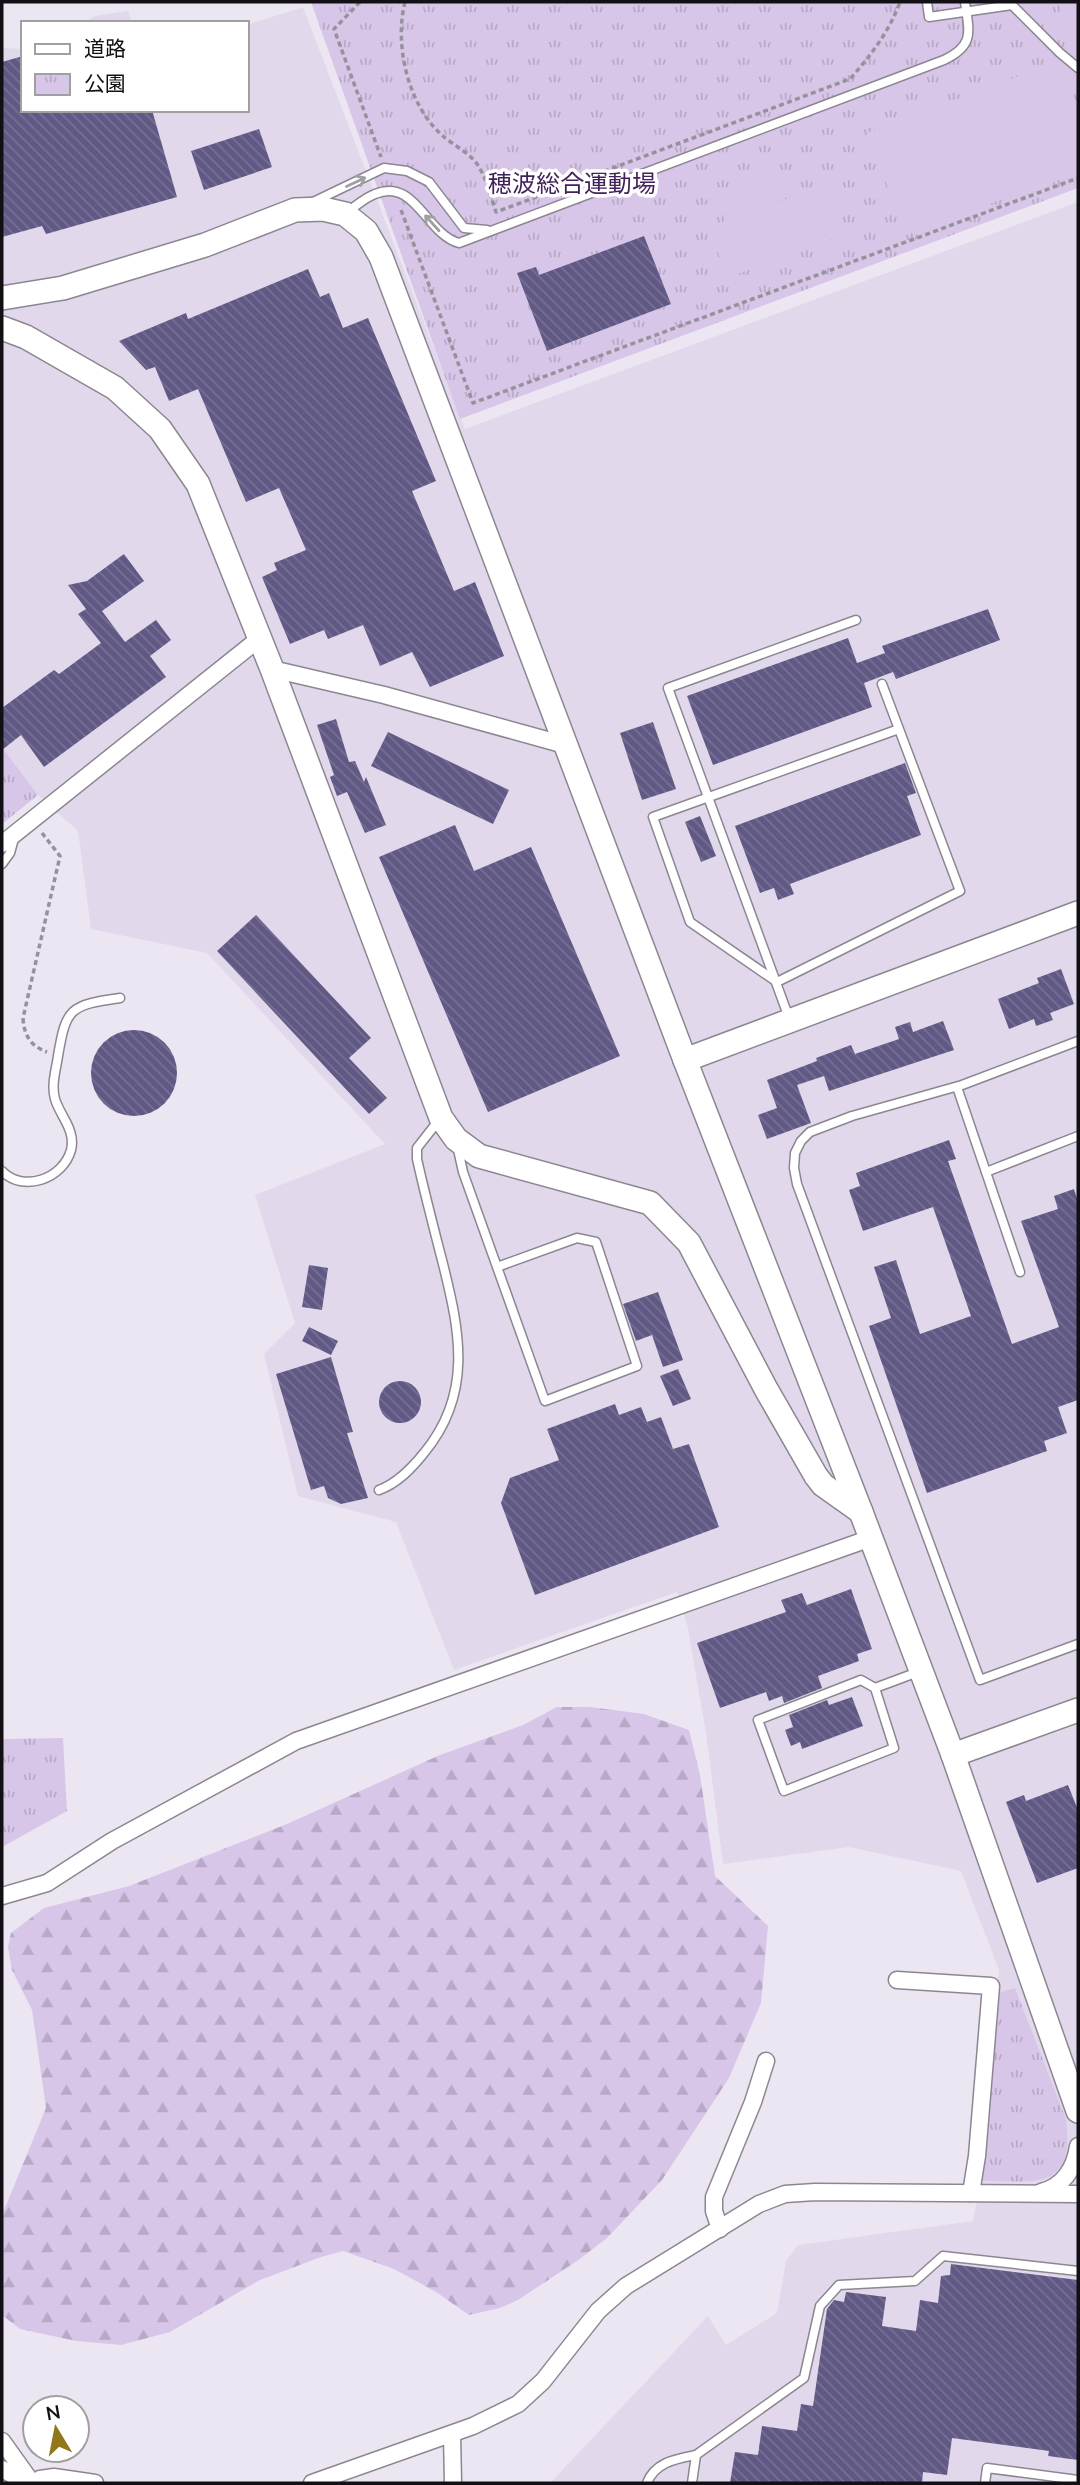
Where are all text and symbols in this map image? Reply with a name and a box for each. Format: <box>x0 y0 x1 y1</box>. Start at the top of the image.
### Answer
legend <box>21 21 248 112</box>
text: 道路 <box>84 35 126 61</box>
text: 公園 <box>84 70 126 96</box>
park label: 穂波総合運動場 <box>488 168 656 198</box>
one-way arrow <box>345 174 366 188</box>
one-way arrow <box>424 214 440 232</box>
north arrow <box>21 2394 91 2464</box>
text: N <box>44 2399 62 2425</box>

